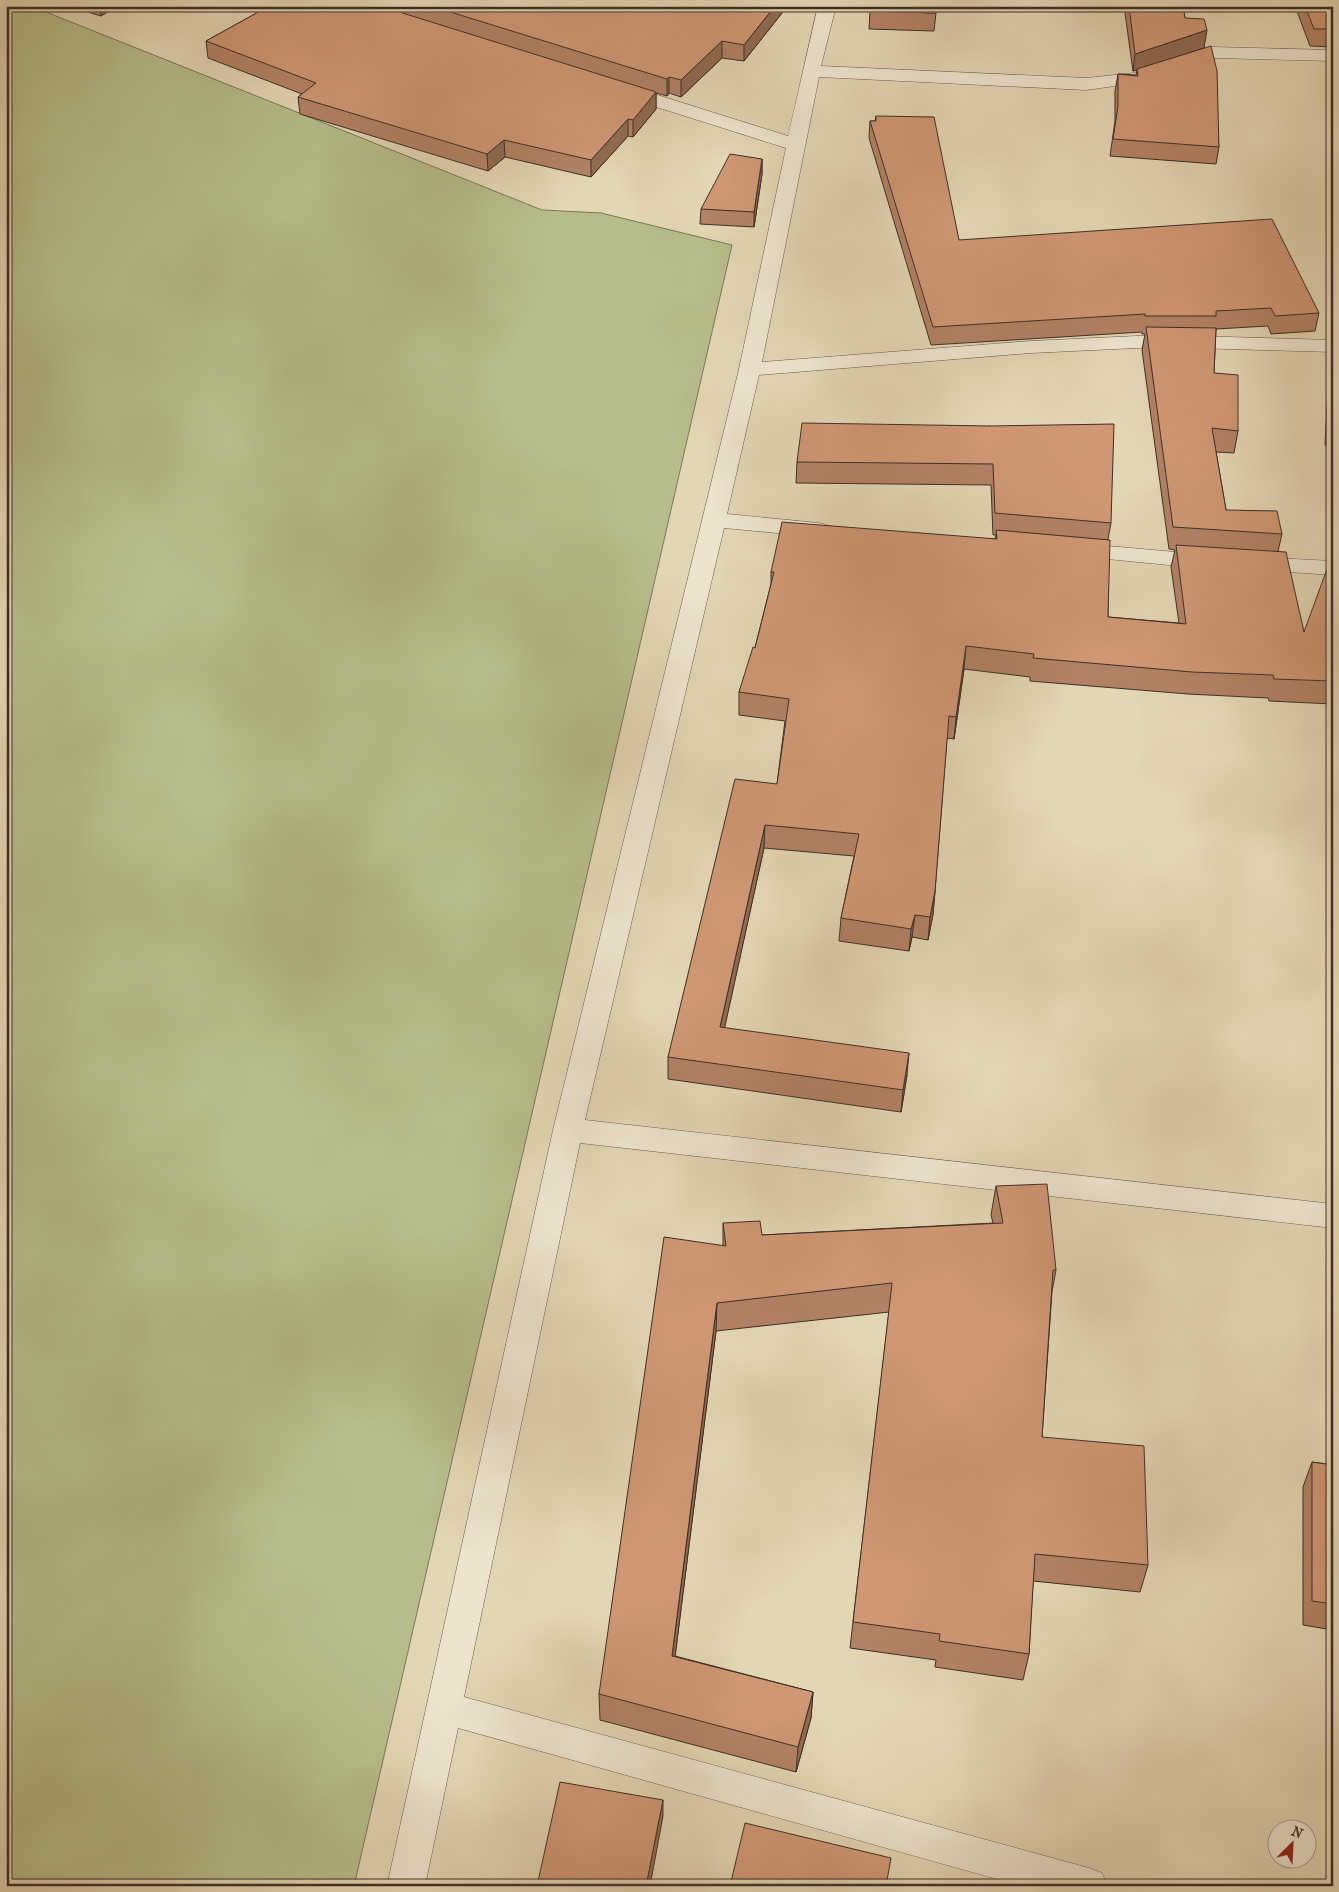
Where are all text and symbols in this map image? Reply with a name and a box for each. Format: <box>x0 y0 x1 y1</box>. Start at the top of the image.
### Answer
north arrow <box>1266 1820 1316 1870</box>
text: N <box>1289 1823 1306 1843</box>

